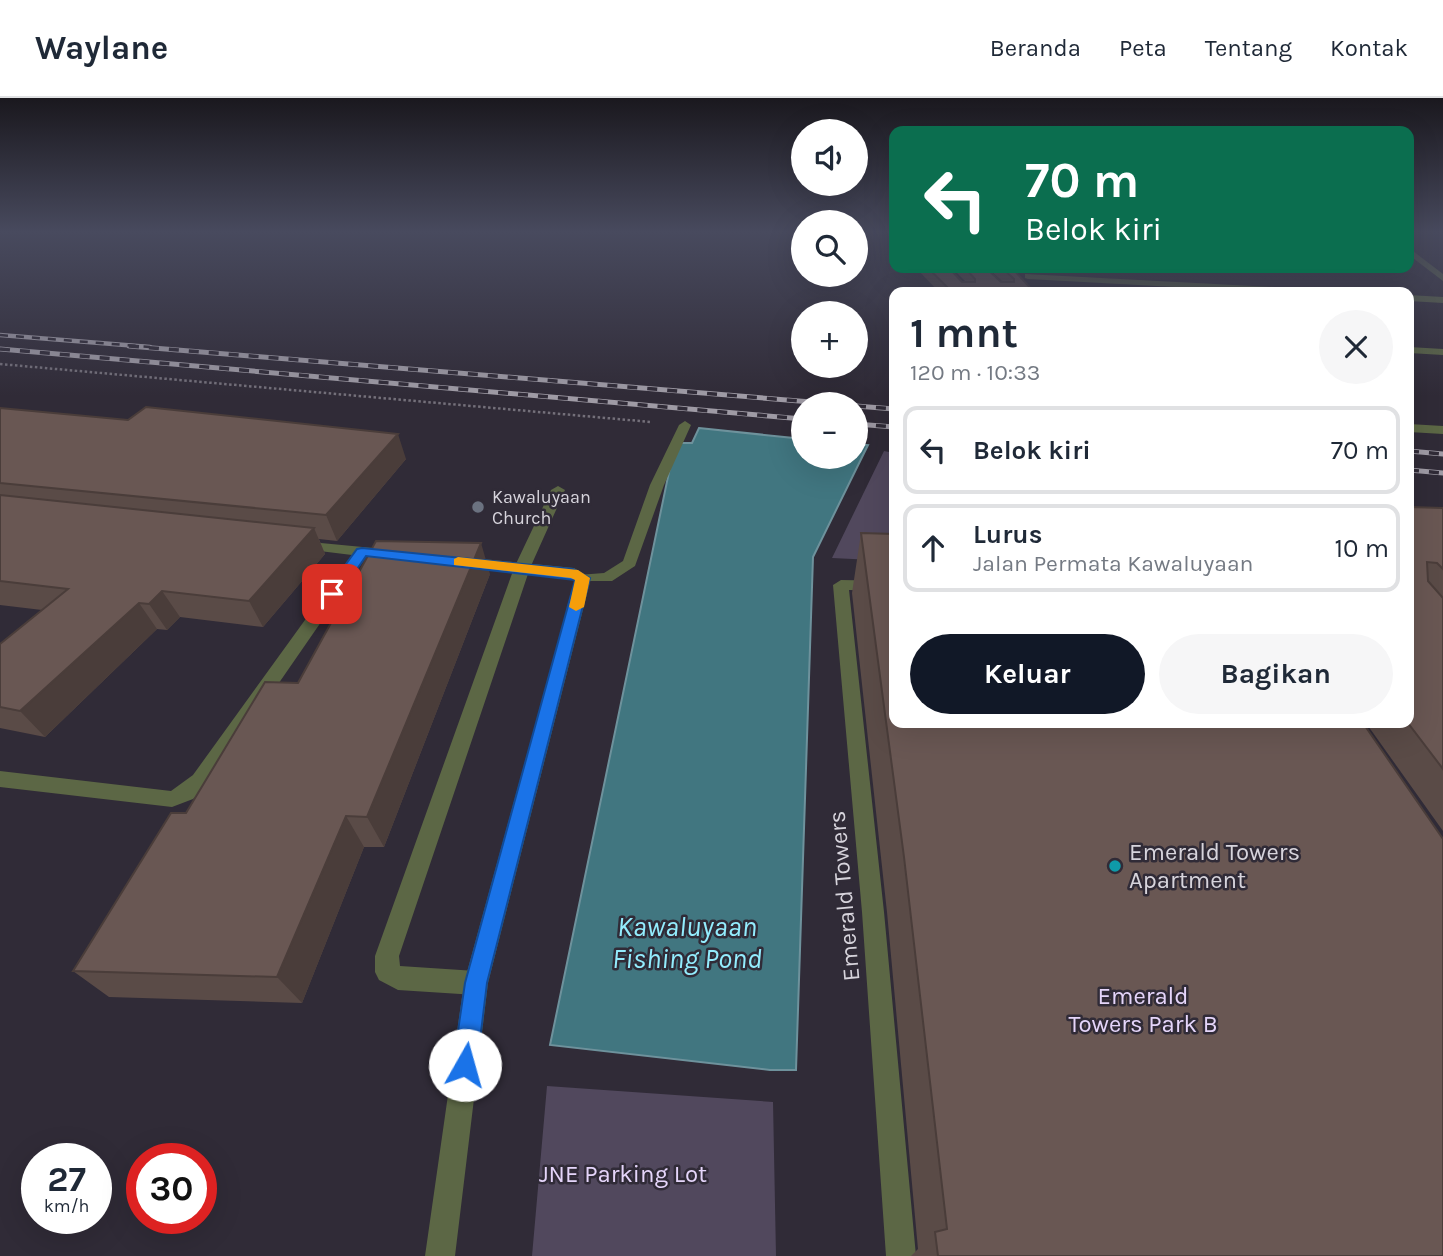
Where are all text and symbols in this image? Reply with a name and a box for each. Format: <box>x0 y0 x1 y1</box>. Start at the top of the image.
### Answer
text: Waylane <box>35 29 168 67</box>
text: Beranda <box>990 34 1081 62</box>
text: Peta <box>1119 34 1167 62</box>
text: Tentang <box>1205 34 1292 62</box>
text: Kontak <box>1330 34 1408 62</box>
map controls <box>791 119 868 469</box>
button: sound <box>791 119 868 196</box>
text: 70 m <box>1025 152 1139 209</box>
icon: left <box>910 154 1001 245</box>
button: search <box>791 210 868 287</box>
text: Belok kiri <box>1025 211 1162 248</box>
button: + <box>791 301 868 378</box>
text: 1 mnt <box>910 308 1018 358</box>
button: close <box>1319 310 1393 384</box>
text: 120 m · 10:33 <box>910 359 1040 386</box>
button: − <box>791 392 868 469</box>
icon: left <box>914 431 952 469</box>
text: Belok kiri <box>973 435 1091 466</box>
text: 70 m <box>1331 435 1389 466</box>
place label: Kawaluyaan Church <box>492 486 591 529</box>
marker: Kawaluyaan Church <box>470 499 486 515</box>
text: Lurus <box>973 519 1042 550</box>
icon: ahead <box>914 529 952 567</box>
text: 10 m <box>1334 533 1389 564</box>
text: Jalan Permata Kawaluyaan <box>973 550 1253 577</box>
pin <box>302 564 362 624</box>
icon: arrive <box>313 575 351 613</box>
button: Keluar <box>910 634 1145 714</box>
button: Bagikan <box>1159 634 1393 714</box>
street label: Emerald Towers <box>823 810 865 982</box>
place label: Emerald Towers Apartment <box>1129 838 1300 894</box>
marker: Emerald Towers Apartment <box>1107 858 1123 874</box>
water label: Kawaluyaan Fishing Pond <box>612 910 762 975</box>
park label: Emerald Towers Park B <box>1068 982 1218 1038</box>
position arrow <box>428 1028 502 1102</box>
speed limit sign: 30 <box>126 1143 217 1234</box>
text: 27 <box>47 1159 86 1200</box>
park label: JNE Parking Lot <box>539 1160 707 1188</box>
text: km/h <box>44 1195 89 1217</box>

